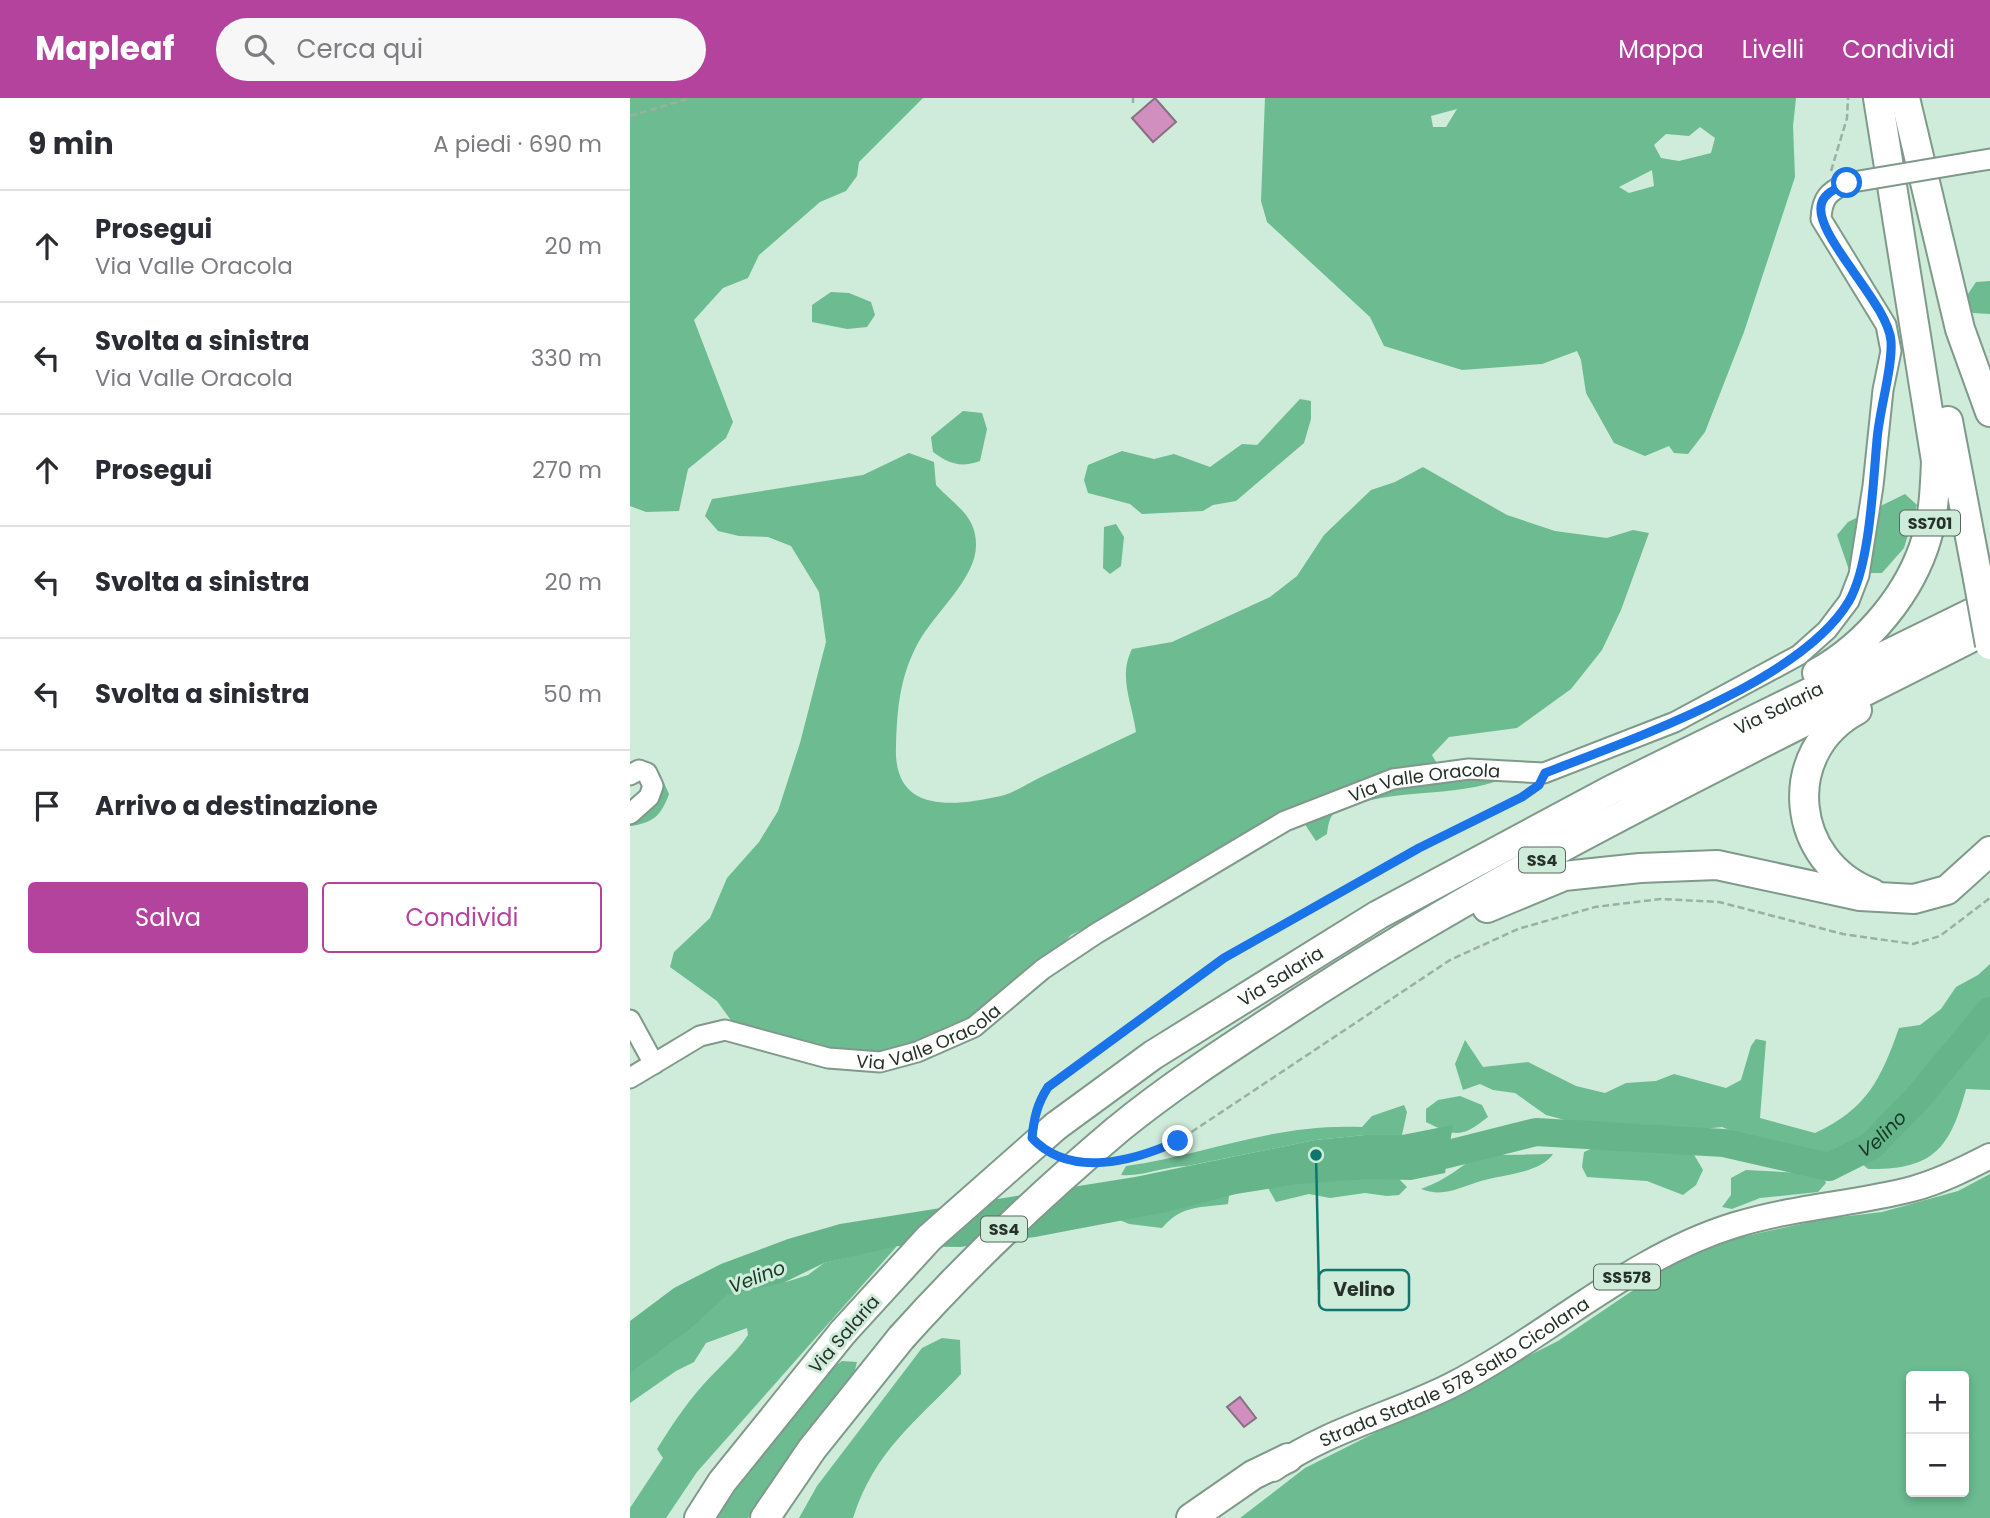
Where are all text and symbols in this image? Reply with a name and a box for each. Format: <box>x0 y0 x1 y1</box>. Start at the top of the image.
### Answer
search box <box>216 18 706 81</box>
text: Mapleaf <box>35 25 174 72</box>
icon: search <box>240 30 278 68</box>
text: Cerca qui <box>296 31 423 67</box>
text: Mappa <box>1618 33 1704 66</box>
text: Livelli <box>1742 33 1804 66</box>
text: Condividi <box>1842 33 1955 66</box>
text: 9 min <box>28 122 114 165</box>
text: A piedi · 690 m <box>433 128 602 160</box>
route start <box>1831 167 1862 198</box>
text: Prosegui <box>95 211 212 247</box>
icon: ahead <box>28 227 66 265</box>
text: 20 m <box>544 230 602 262</box>
text: Via Valle Oracola <box>95 250 293 282</box>
text: Svolta a sinistra <box>95 323 310 359</box>
icon: left <box>28 339 66 377</box>
text: 330 m <box>531 342 602 374</box>
text: Via Valle Oracola <box>95 362 293 394</box>
icon: ahead <box>28 451 66 489</box>
text: Prosegui <box>95 452 212 488</box>
text: 270 m <box>532 454 602 486</box>
road number: SS701 <box>1900 510 1960 536</box>
icon: left <box>28 563 66 601</box>
text: Svolta a sinistra <box>95 564 310 600</box>
text: 20 m <box>544 566 602 598</box>
icon: left <box>28 675 66 713</box>
street label: Via Salaria <box>1730 675 1827 740</box>
text: Svolta a sinistra <box>95 676 310 712</box>
text: 50 m <box>543 678 602 710</box>
street label: Via Valle Oracola <box>1345 756 1501 808</box>
icon: arrive <box>28 787 66 825</box>
text: Arrivo a destinazione <box>95 788 378 824</box>
road number: SS4 <box>1519 848 1565 873</box>
button: Salva <box>28 882 308 953</box>
button: Condividi <box>322 882 602 953</box>
street label: Via Salaria <box>1233 940 1328 1012</box>
street label: Via Valle Oracola <box>855 998 1006 1075</box>
water label: Velino <box>1853 1104 1912 1164</box>
route end <box>1162 1125 1193 1156</box>
road number: SS4 <box>981 1217 1027 1242</box>
water label: Velino <box>725 1254 789 1300</box>
road number: SS578 <box>1594 1264 1660 1289</box>
callout: Velino <box>1319 1270 1409 1310</box>
text: Velino <box>1333 1276 1395 1303</box>
street label: Via Salaria <box>803 1289 885 1379</box>
street label: Strada Statale 578 Salto Cicolana <box>1315 1290 1594 1452</box>
map controls <box>1906 1371 1969 1497</box>
button: + <box>1906 1371 1969 1434</box>
button: − <box>1906 1434 1969 1497</box>

